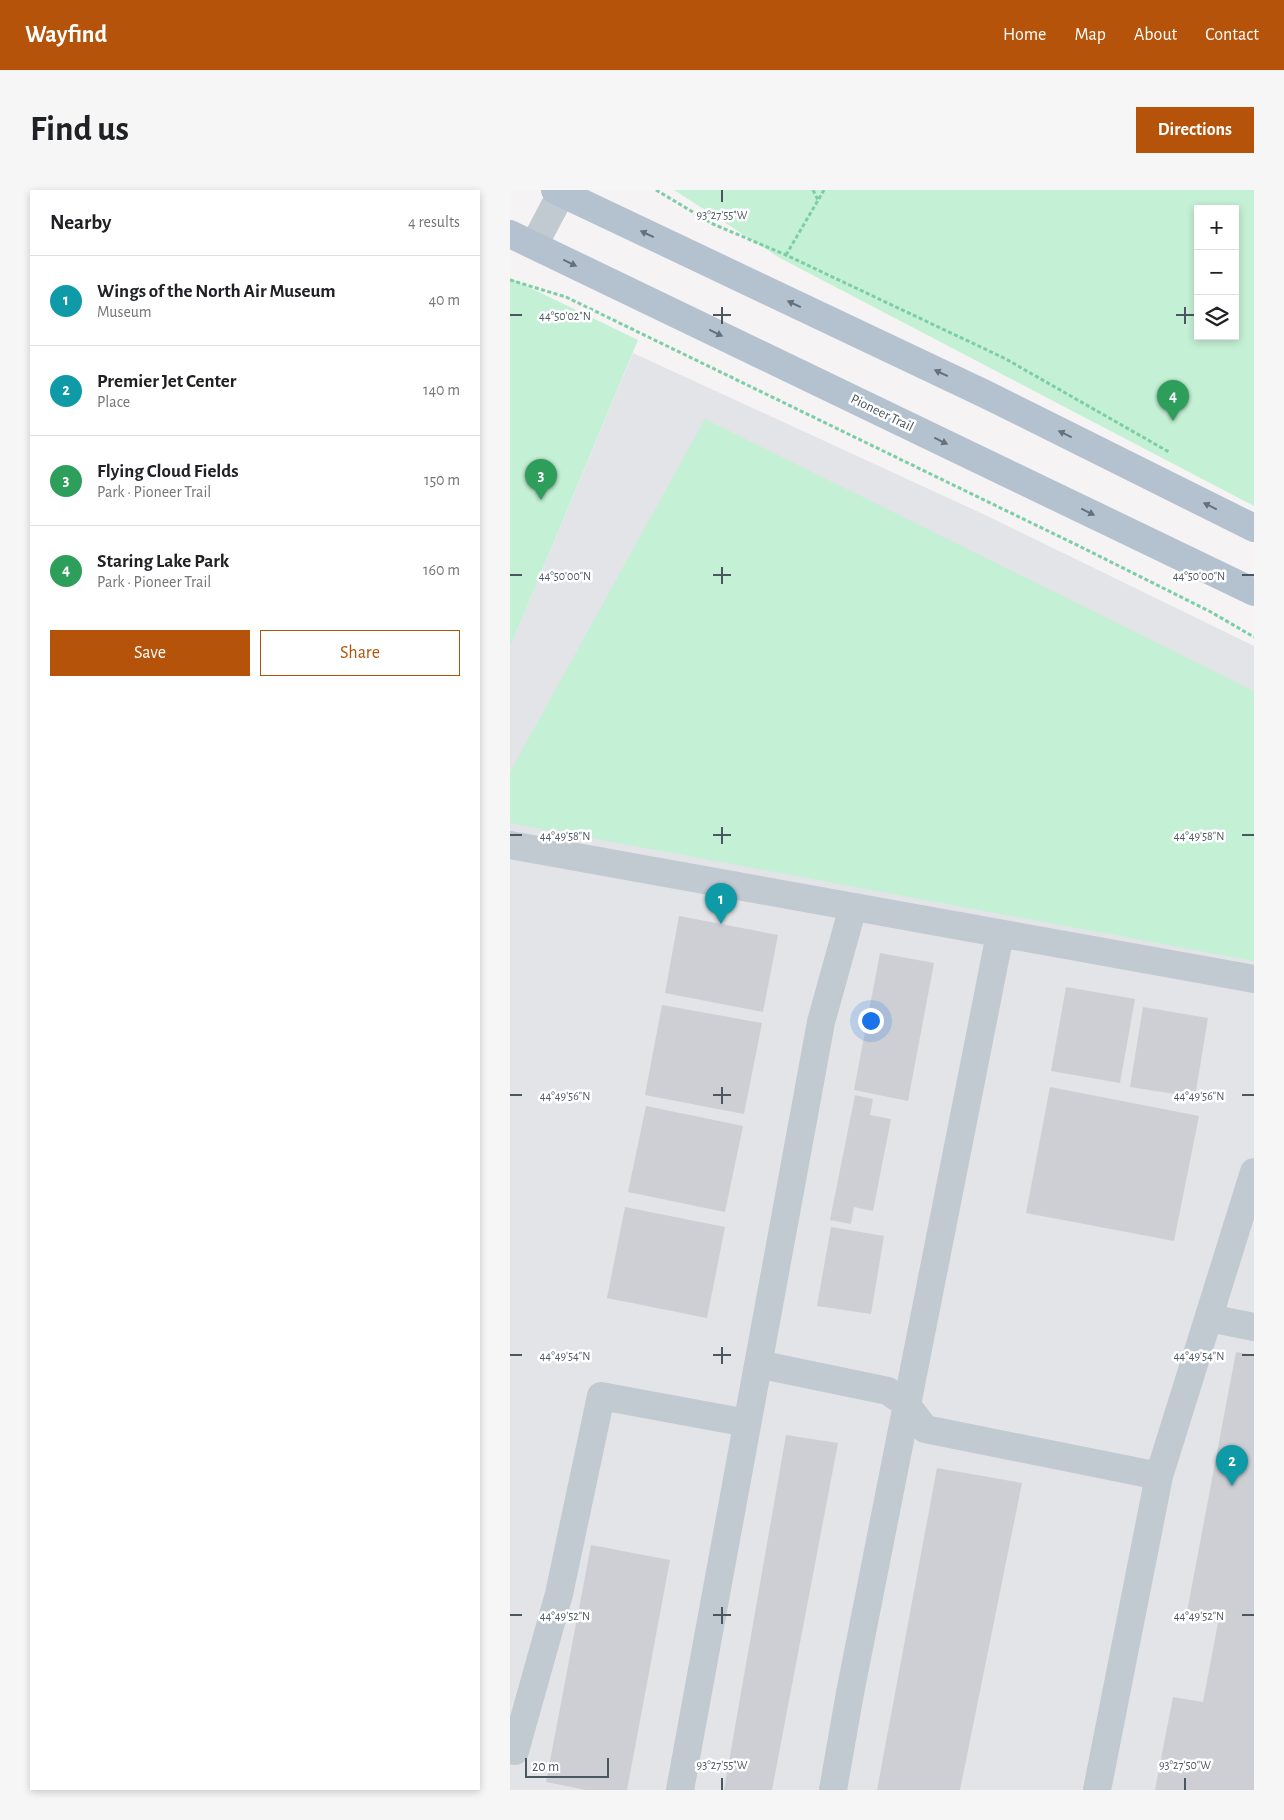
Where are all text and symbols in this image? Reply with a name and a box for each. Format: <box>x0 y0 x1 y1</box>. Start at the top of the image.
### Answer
text: Wayfind <box>25 23 107 47</box>
text: Home <box>1003 26 1046 44</box>
text: Map <box>1074 26 1106 44</box>
text: About <box>1134 26 1177 44</box>
text: Contact <box>1205 26 1259 44</box>
button: Directions <box>1136 107 1254 153</box>
text: Find us <box>30 112 129 147</box>
map controls <box>1194 205 1239 340</box>
button: + <box>1194 205 1239 250</box>
text: 93°27'55"W <box>697 209 748 221</box>
text: Nearby <box>50 212 111 233</box>
text: 4 results <box>408 214 460 230</box>
one-way arrow <box>640 230 654 238</box>
button: − <box>1194 250 1239 295</box>
one-way arrow <box>563 259 577 267</box>
text: Wings of the North Air Museum <box>97 282 336 301</box>
text: 1 <box>63 292 69 308</box>
text: 40 m <box>428 292 460 308</box>
button: layers <box>1194 295 1239 340</box>
one-way arrow <box>787 299 801 307</box>
text: Museum <box>97 304 152 320</box>
text: 44°50'02"N <box>539 310 591 322</box>
one-way arrow <box>709 329 723 337</box>
one-way arrow <box>934 369 948 377</box>
text: Premier Jet Center <box>97 372 236 391</box>
pin: 4 <box>1157 380 1189 421</box>
text: 2 <box>62 382 70 398</box>
text: 140 m <box>423 382 460 398</box>
street label: Pioneer Trail <box>848 392 916 434</box>
text: Place <box>97 394 130 410</box>
one-way arrow <box>1058 430 1072 438</box>
one-way arrow <box>934 437 949 446</box>
pin: 3 <box>525 459 557 500</box>
text: Flying Cloud Fields <box>97 462 239 481</box>
text: 3 <box>63 472 69 488</box>
text: 150 m <box>424 472 460 488</box>
text: Park · Pioneer Trail <box>97 484 211 500</box>
one-way arrow <box>1203 502 1217 510</box>
one-way arrow <box>1081 508 1095 516</box>
text: Staring Lake Park <box>97 552 229 571</box>
text: 4 <box>62 562 70 578</box>
text: 160 m <box>423 562 460 578</box>
text: 44°50'00"N <box>539 570 591 582</box>
text: 44°50'00"N <box>1173 570 1225 582</box>
text: Park · Pioneer Trail <box>97 574 211 590</box>
button: Save <box>50 630 250 676</box>
button: Share <box>260 630 460 676</box>
text: 44°49'58"N <box>540 830 590 842</box>
text: 44°49'58"N <box>1174 830 1224 842</box>
pin: 1 <box>705 883 737 924</box>
your location <box>858 1008 884 1034</box>
text: 44°49'56"N <box>540 1090 590 1102</box>
text: 44°49'56"N <box>1174 1090 1224 1102</box>
text: 44°49'54"N <box>540 1350 590 1362</box>
text: 44°49'54"N <box>1174 1350 1224 1362</box>
pin: 2 <box>1216 1445 1248 1486</box>
text: 44°49'52"N <box>540 1610 590 1622</box>
text: 44°49'52"N <box>1174 1610 1224 1622</box>
scale bar <box>525 1755 609 1778</box>
text: 93°27'55"W <box>697 1759 748 1771</box>
text: 93°27'50"W <box>1159 1759 1211 1771</box>
text: 20 m <box>532 1760 559 1774</box>

